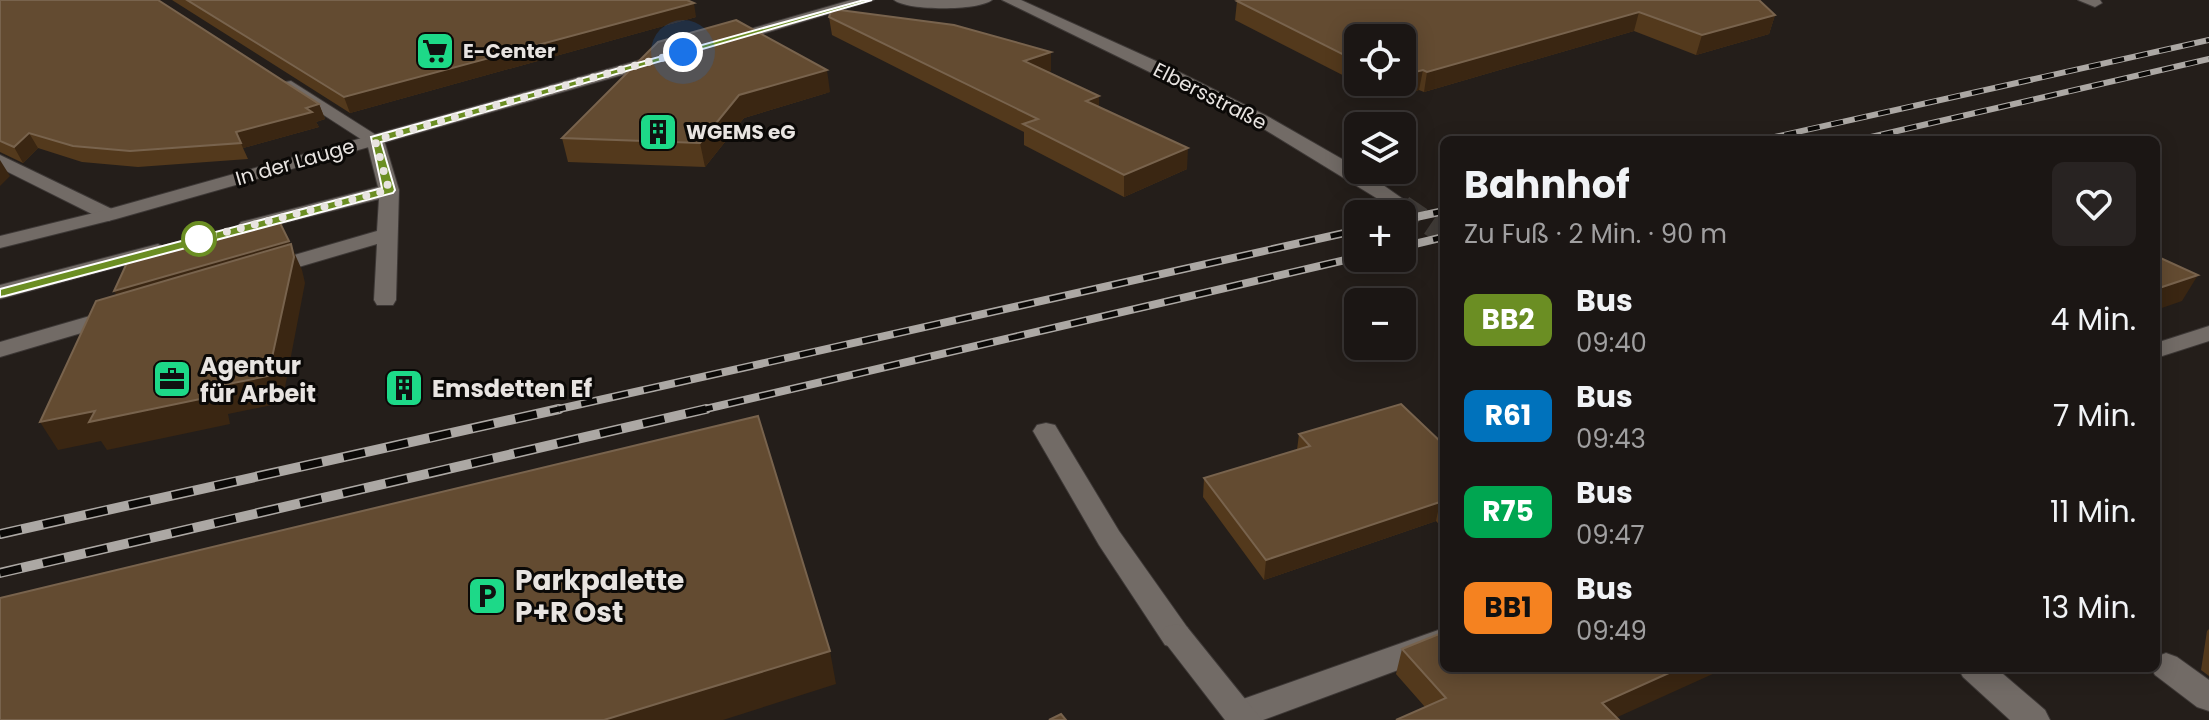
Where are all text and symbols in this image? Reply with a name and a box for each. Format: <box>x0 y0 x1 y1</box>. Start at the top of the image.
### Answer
map controls <box>1344 24 1416 360</box>
button: locate <box>1344 24 1416 96</box>
supermarket icon: E-Center <box>414 30 456 72</box>
your location <box>663 32 703 72</box>
place label: E-Center <box>463 37 556 65</box>
street label: Elbersstraße <box>1149 55 1271 137</box>
building icon: WGEMS eG <box>637 111 679 153</box>
button: layers <box>1344 112 1416 184</box>
place label: WGEMS eG <box>686 118 796 146</box>
street label: In der Lauge <box>232 132 358 192</box>
text: Bahnhof <box>1464 158 1630 211</box>
button: heart <box>2052 162 2136 246</box>
button: + <box>1344 200 1416 272</box>
text: Zu Fuß · 2 Min. · 90 m <box>1464 216 1727 252</box>
unlabelled marker <box>182 222 216 256</box>
text: Bus <box>1576 279 1633 322</box>
button: − <box>1344 288 1416 360</box>
text: 4 Min. <box>2050 298 2136 341</box>
text: BB2 <box>1482 300 1534 339</box>
text: 09:40 <box>1576 325 1647 361</box>
place label: Agentur für Arbeit <box>200 349 316 410</box>
office icon: Agentur für Arbeit <box>151 358 193 400</box>
building icon: Emsdetten Ef <box>383 367 425 409</box>
place label: Emsdetten Ef <box>432 372 592 405</box>
text: Bus <box>1576 375 1633 418</box>
text: 7 Min. <box>2053 394 2136 437</box>
text: R61 <box>1485 396 1531 435</box>
text: 09:43 <box>1576 421 1646 457</box>
text: Bus <box>1576 471 1633 514</box>
text: 11 Min. <box>2050 490 2136 533</box>
text: R75 <box>1482 492 1534 531</box>
text: 09:47 <box>1576 517 1645 553</box>
place label: Parkpalette P+R Ost <box>515 561 684 632</box>
text: Bus <box>1576 567 1633 610</box>
parking icon: Parkpalette P+R Ost <box>466 575 508 617</box>
text: 13 Min. <box>2042 586 2136 629</box>
text: BB1 <box>1484 588 1532 627</box>
text: 09:49 <box>1576 613 1647 649</box>

